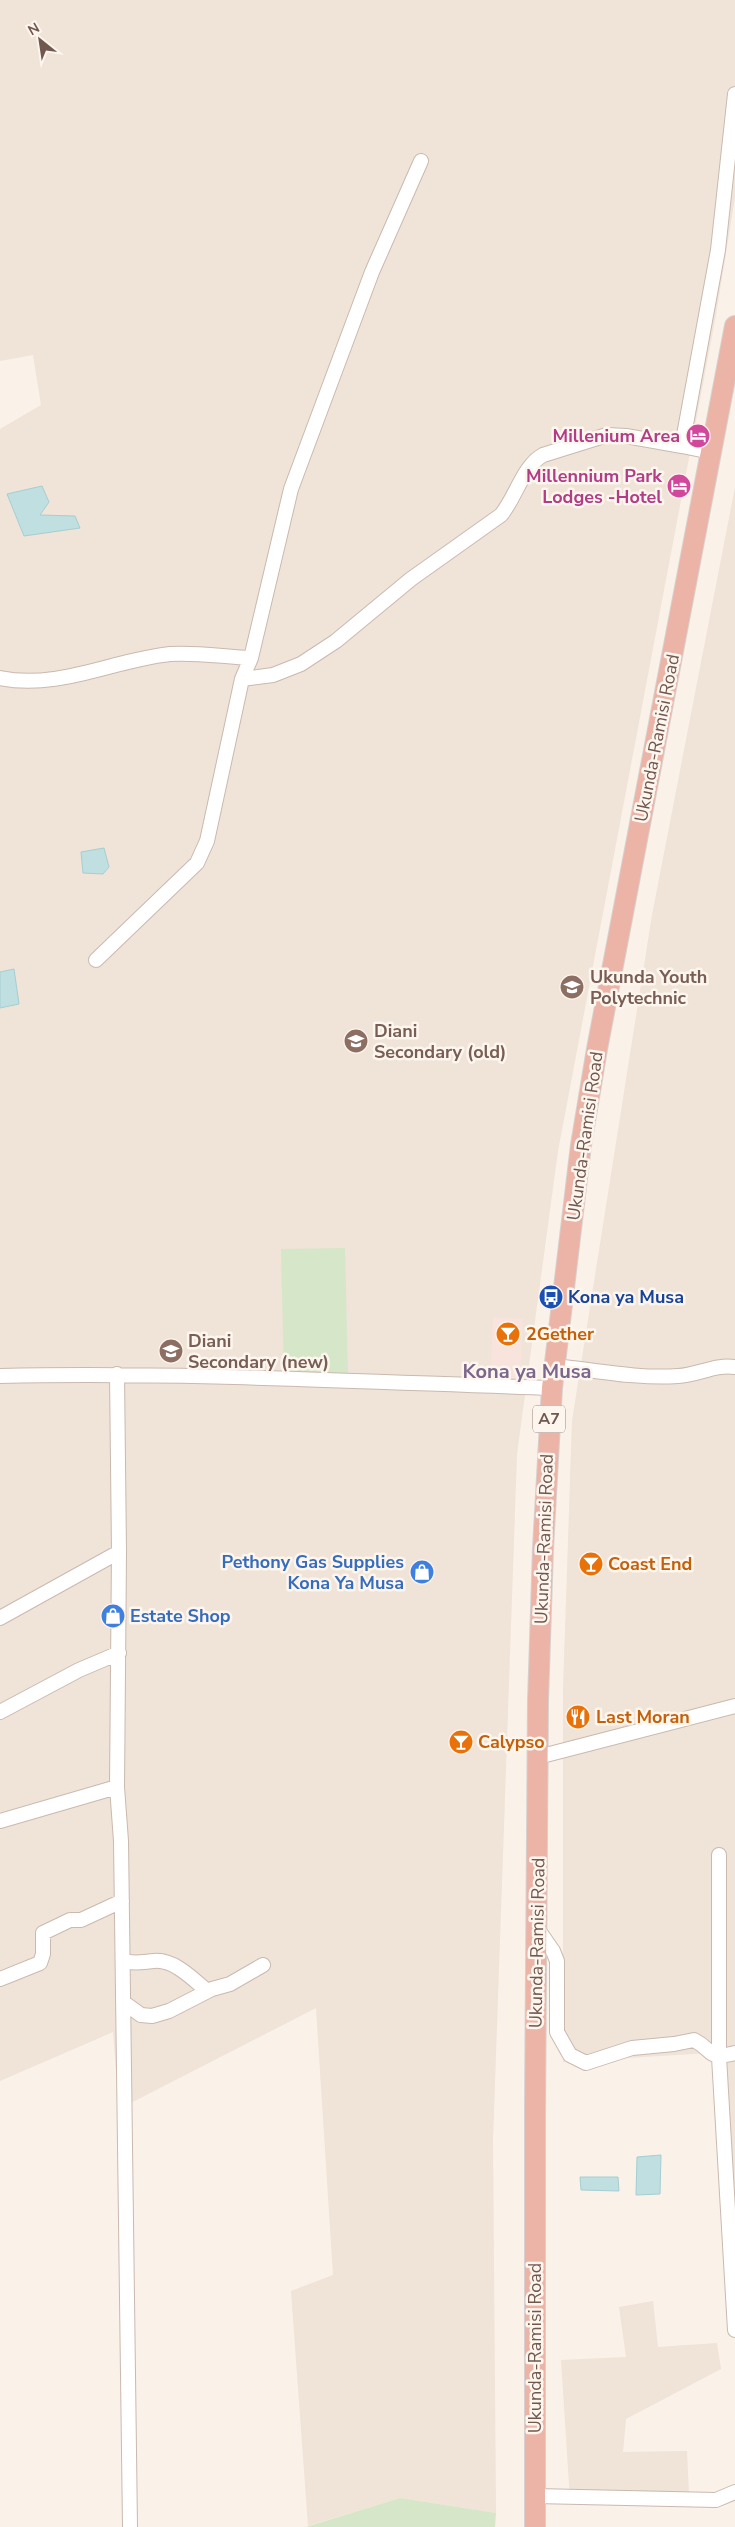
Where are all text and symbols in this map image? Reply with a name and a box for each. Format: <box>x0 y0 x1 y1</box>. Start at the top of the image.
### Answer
north arrow <box>15 15 65 65</box>
text: N <box>24 18 43 40</box>
hotel icon: Millenium Area <box>685 423 711 449</box>
place label: Millenium Area <box>553 424 680 448</box>
place label: Millennium Park Lodges -Hotel <box>526 464 662 509</box>
hotel icon: Millennium Park Lodges -Hotel <box>666 473 692 499</box>
street label: Ukunda-Ramisi Road <box>629 652 685 824</box>
place label: Ukunda Youth Polytechnic <box>590 965 707 1010</box>
school or university icon: Ukunda Youth Polytechnic <box>559 974 585 1000</box>
place label: Diani Secondary (old) <box>374 1019 506 1064</box>
school or university icon: Diani Secondary (old) <box>343 1028 369 1054</box>
street label: Ukunda-Ramisi Road <box>561 1050 609 1222</box>
bus stop icon: Kona ya Musa <box>538 1284 564 1310</box>
place label: Kona ya Musa <box>568 1285 684 1309</box>
bar icon: 2Gether <box>495 1321 521 1347</box>
place label: 2Gether <box>526 1322 594 1346</box>
place label: Diani Secondary (new) <box>188 1329 329 1374</box>
school or university icon: Diani Secondary (new) <box>158 1338 184 1364</box>
district label: Kona ya Musa <box>463 1358 591 1385</box>
road number: A7 <box>533 1406 565 1432</box>
street label: Ukunda-Ramisi Road <box>529 1453 559 1625</box>
place label: Pethony Gas Supplies Kona Ya Musa <box>221 1550 404 1595</box>
bar icon: Coast End <box>578 1551 604 1577</box>
place label: Coast End <box>608 1552 692 1576</box>
shop icon: Pethony Gas Supplies Kona Ya Musa <box>409 1559 435 1585</box>
shop icon: Estate Shop <box>100 1603 126 1629</box>
place label: Estate Shop <box>130 1604 231 1628</box>
restaurant icon: Last Moran <box>565 1704 591 1730</box>
place label: Last Moran <box>596 1705 690 1729</box>
bar icon: Calypso <box>448 1729 474 1755</box>
place label: Calypso <box>478 1730 545 1754</box>
street label: Ukunda-Ramisi Road <box>524 1858 550 2028</box>
street label: Ukunda-Ramisi Road <box>523 2263 547 2433</box>

